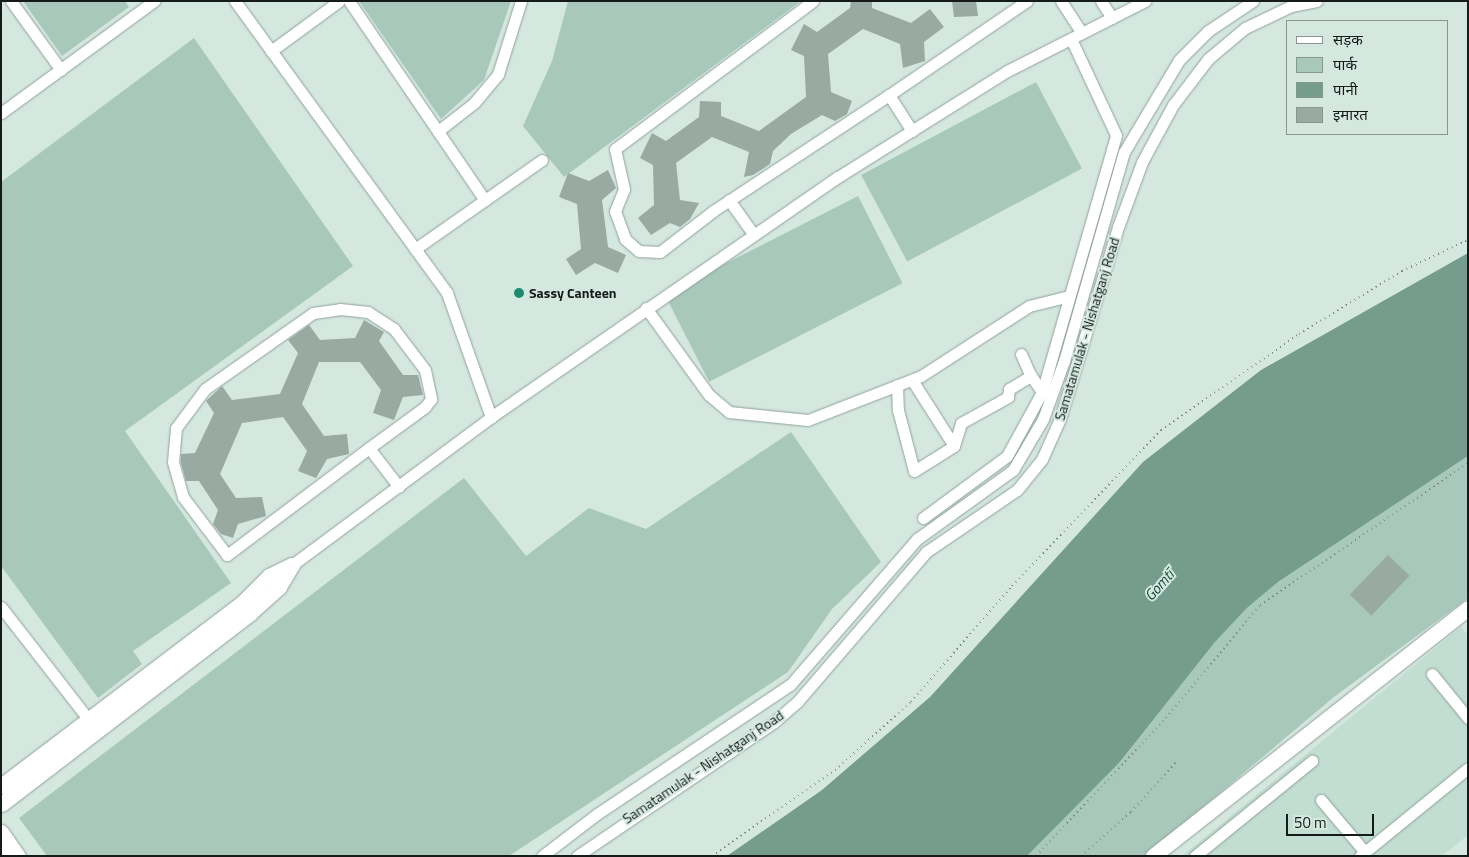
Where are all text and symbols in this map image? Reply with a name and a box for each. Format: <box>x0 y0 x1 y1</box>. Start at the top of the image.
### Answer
legend <box>1286 20 1449 135</box>
text: सड़क <box>1333 28 1363 51</box>
text: पार्क <box>1333 53 1357 76</box>
text: पानी <box>1333 78 1358 101</box>
text: इमारत <box>1333 103 1368 126</box>
street label: Samatamulak - Nishatganj Road <box>1051 236 1123 422</box>
place label: Sassy Canteen <box>529 285 617 301</box>
marker: Sassy Canteen <box>513 287 525 299</box>
water label: Gomtī <box>1140 566 1178 604</box>
street label: Samatamulak - Nishatganj Road <box>619 707 787 827</box>
scale bar <box>1289 804 1376 836</box>
text: 50 m <box>1294 811 1327 834</box>

